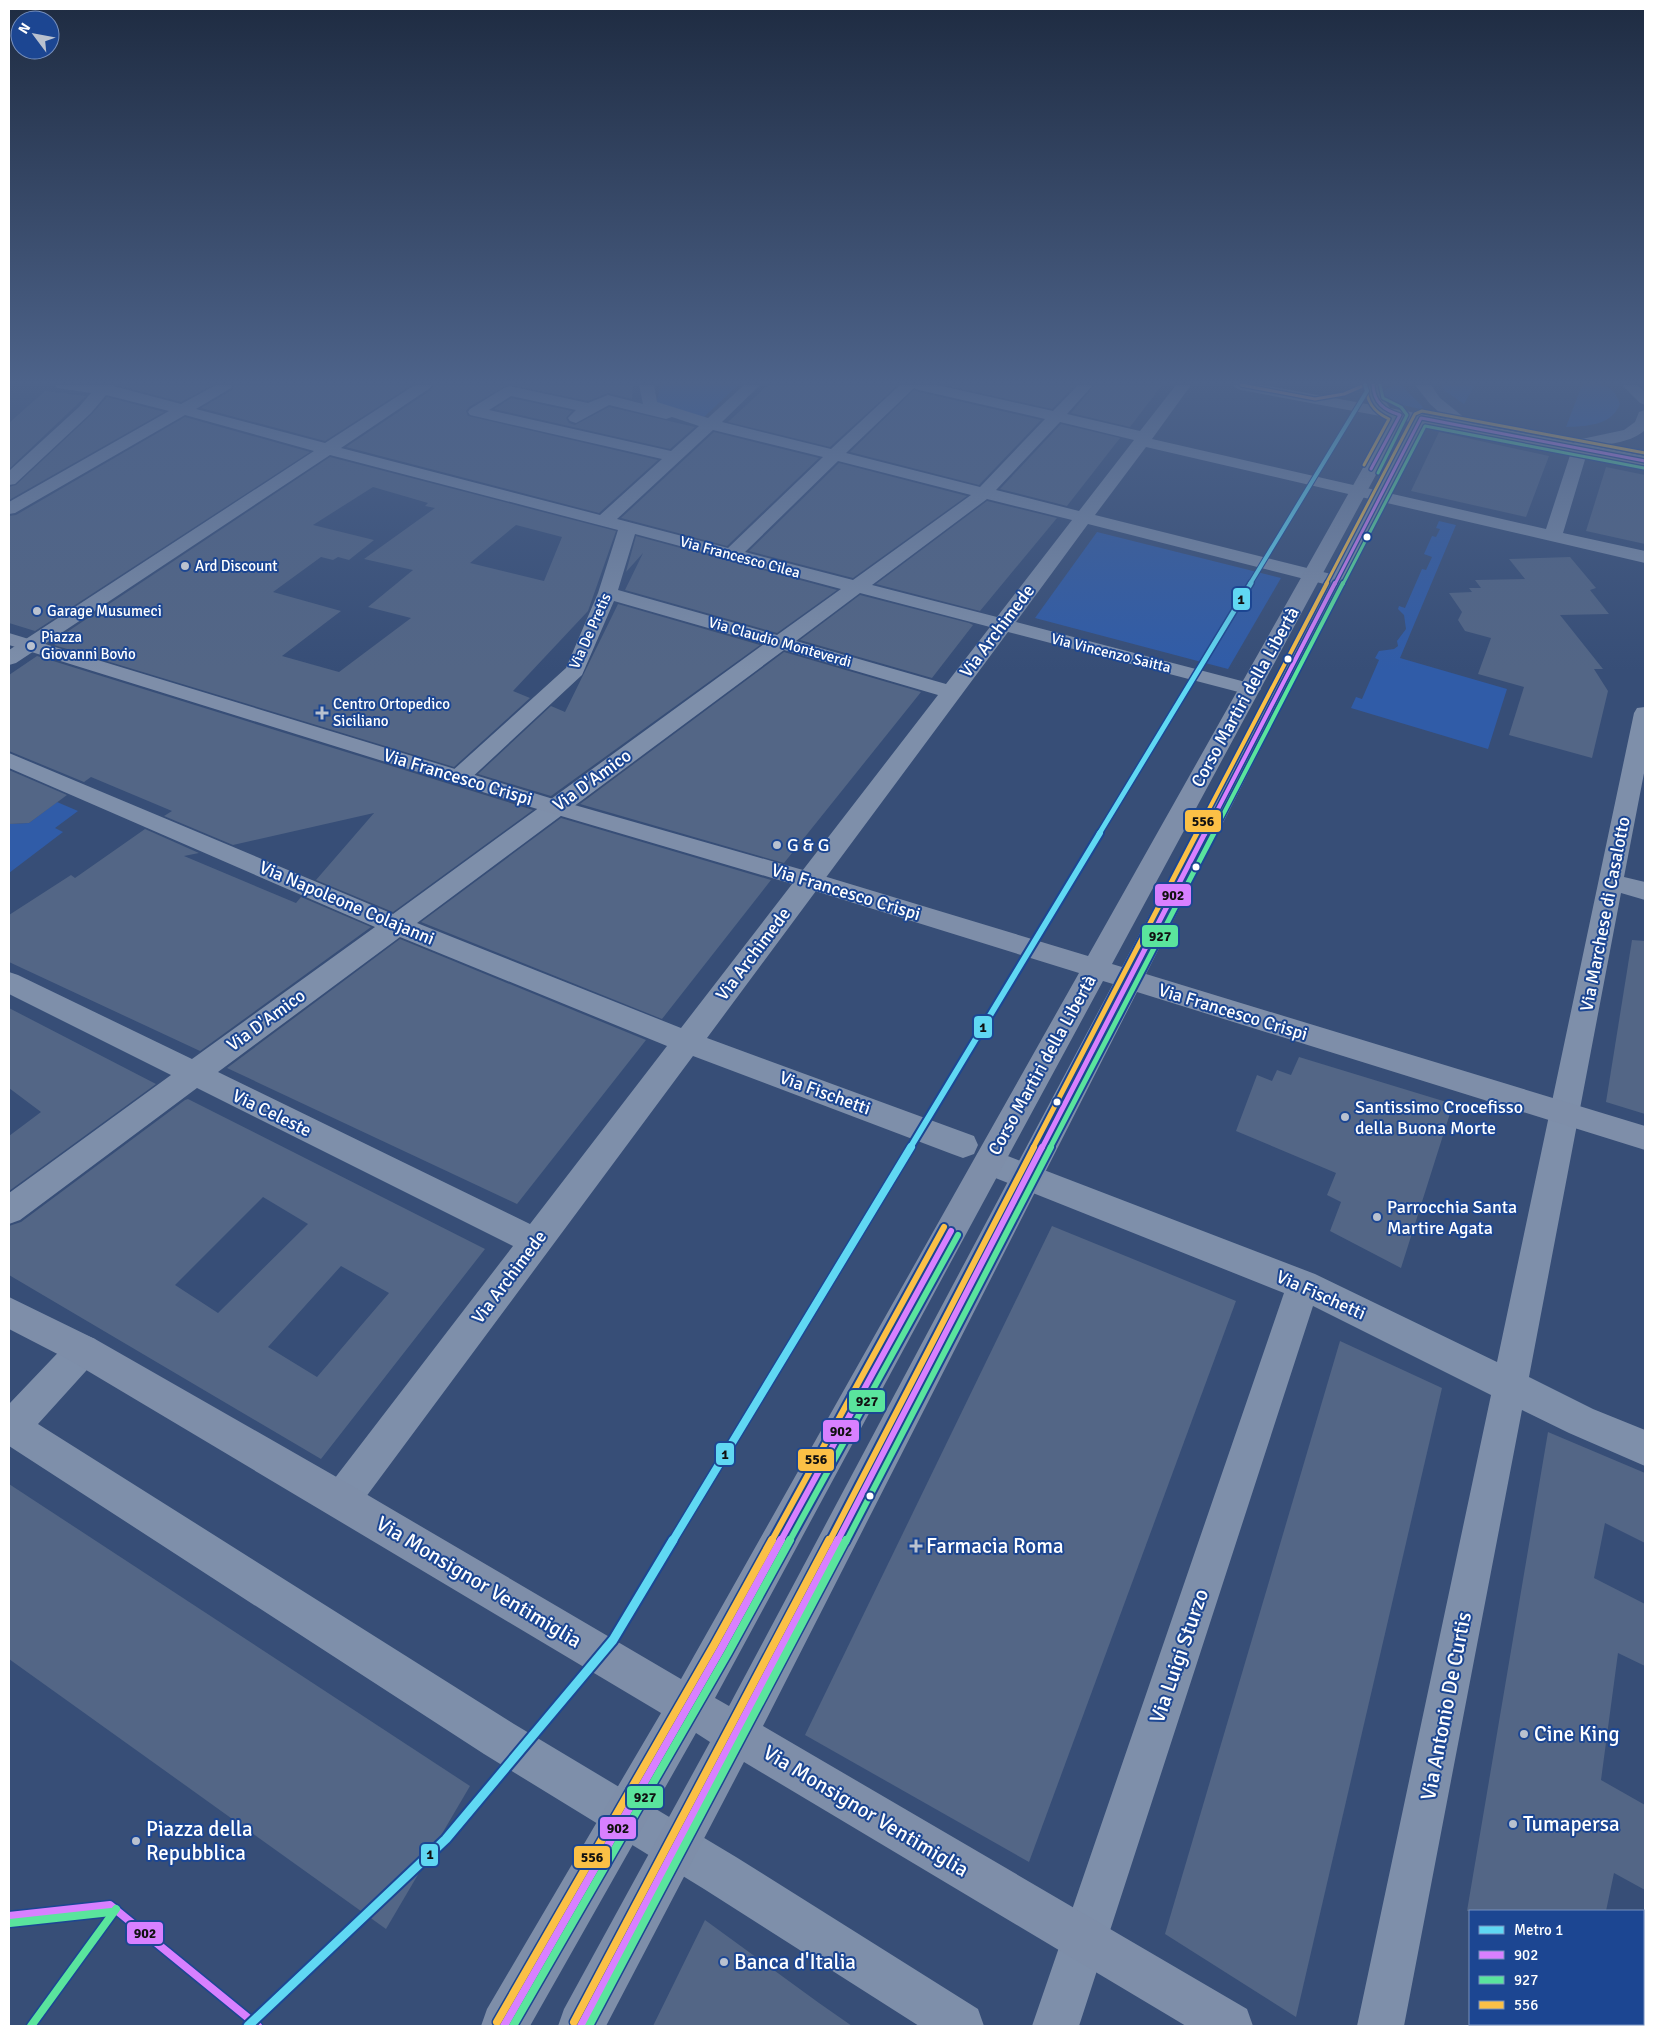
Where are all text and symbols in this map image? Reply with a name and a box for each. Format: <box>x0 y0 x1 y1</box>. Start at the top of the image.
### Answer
north arrow <box>10 10 60 60</box>
text: N <box>15 20 34 37</box>
street label: Via Francesco Cilea <box>678 532 802 582</box>
unlabelled marker <box>1362 532 1372 542</box>
place label: Ard Discount <box>195 557 278 575</box>
marker: Ard Discount <box>179 560 191 572</box>
street label: Via Archimede <box>955 580 1039 682</box>
line badge: 1 <box>1232 587 1251 611</box>
street label: Via De Pretis <box>565 590 615 672</box>
text: 1 <box>1237 591 1245 608</box>
place label: Garage Musumeci <box>47 602 162 620</box>
street label: Corso Martiri della Libertà <box>1186 603 1304 791</box>
marker: Garage Musumeci <box>31 605 43 617</box>
street label: Via Claudio Monteverdi <box>706 613 854 671</box>
place label: Piazza Giovanni Bovio <box>41 628 136 663</box>
street label: Via Vincenzo Saitta <box>1049 629 1173 677</box>
marker: Piazza Giovanni Bovio <box>25 640 37 652</box>
unlabelled marker <box>1283 654 1293 664</box>
place label: Centro Ortopedico Siciliano <box>333 695 450 730</box>
marker: Centro Ortopedico Siciliano <box>315 706 329 720</box>
street label: Via Francesco Crispi <box>381 744 535 810</box>
street label: Via D'Amico <box>548 744 636 816</box>
line badge: 556 <box>1184 809 1222 833</box>
text: 556 <box>1192 813 1215 830</box>
street label: Via Marchese di Casalotto <box>1575 815 1635 1013</box>
place label: G & G <box>787 834 829 856</box>
marker: G & G <box>771 839 783 851</box>
street label: Via Napoleone Colajanni <box>256 856 438 950</box>
street label: Via Francesco Crispi <box>769 859 923 925</box>
unlabelled marker <box>1191 862 1201 872</box>
line badge: 902 <box>1154 883 1192 907</box>
text: 902 <box>1162 887 1184 904</box>
street label: Via Archimede <box>711 903 795 1005</box>
line badge: 927 <box>1141 924 1179 948</box>
text: 927 <box>1149 928 1172 945</box>
street label: Corso Martiri della Libertà <box>983 971 1101 1159</box>
street label: Via Francesco Crispi <box>1156 979 1310 1045</box>
street label: Via D'Amico <box>222 984 310 1056</box>
line badge: 1 <box>973 1015 993 1039</box>
text: 1 <box>979 1019 987 1036</box>
street label: Via Fischetti <box>776 1066 874 1120</box>
street label: Via Celeste <box>229 1084 315 1142</box>
place label: Santissimo Crocefisso della Buona Morte <box>1355 1096 1523 1139</box>
unlabelled marker <box>1052 1097 1062 1107</box>
marker: Santissimo Crocefisso della Buona Morte <box>1339 1111 1351 1123</box>
place label: Parrocchia Santa Martire Agata <box>1387 1196 1517 1239</box>
marker: Parrocchia Santa Martire Agata <box>1371 1211 1383 1223</box>
street label: Via Archimede <box>467 1226 551 1328</box>
street label: Via Fischetti <box>1273 1266 1369 1324</box>
line badge: 927 <box>848 1389 886 1413</box>
text: 927 <box>856 1393 879 1410</box>
line badge: 902 <box>822 1419 860 1443</box>
text: 902 <box>830 1423 852 1440</box>
line badge: 1 <box>715 1442 735 1466</box>
text: 1 <box>721 1446 729 1463</box>
line badge: 556 <box>797 1448 835 1472</box>
text: 556 <box>805 1451 828 1468</box>
unlabelled marker <box>865 1491 875 1501</box>
street label: Via Monsignor Ventimiglia <box>372 1510 586 1654</box>
place label: Farmacia Roma <box>926 1533 1064 1559</box>
marker: Farmacia Roma <box>910 1540 922 1552</box>
street label: Via Luigi Sturzo <box>1144 1585 1214 1727</box>
street label: Via Antonio De Curtis <box>1415 1610 1477 1802</box>
place label: Cine King <box>1534 1721 1620 1747</box>
marker: Cine King <box>1518 1728 1530 1740</box>
street label: Via Monsignor Ventimiglia <box>759 1739 973 1883</box>
line badge: 927 <box>626 1785 664 1809</box>
text: 927 <box>634 1789 657 1806</box>
place label: Tumapersa <box>1523 1811 1620 1837</box>
place label: Piazza della Repubblica <box>146 1816 253 1866</box>
line badge: 902 <box>599 1816 637 1840</box>
marker: Tumapersa <box>1507 1818 1519 1830</box>
text: 902 <box>607 1820 629 1837</box>
marker: Piazza della Repubblica <box>130 1835 142 1847</box>
line badge: 1 <box>420 1843 439 1867</box>
line badge: 556 <box>573 1845 611 1869</box>
text: 1 <box>426 1846 434 1863</box>
text: 556 <box>581 1849 604 1866</box>
legend <box>1469 1910 1644 2025</box>
line badge: 902 <box>126 1921 164 1945</box>
text: Metro 1 <box>1514 1921 1563 1939</box>
text: 902 <box>134 1925 156 1942</box>
text: 902 <box>1514 1946 1538 1964</box>
place label: Banca d'Italia <box>734 1949 856 1975</box>
marker: Banca d'Italia <box>718 1956 730 1968</box>
text: 927 <box>1514 1971 1538 1989</box>
text: 556 <box>1514 1996 1538 2014</box>

